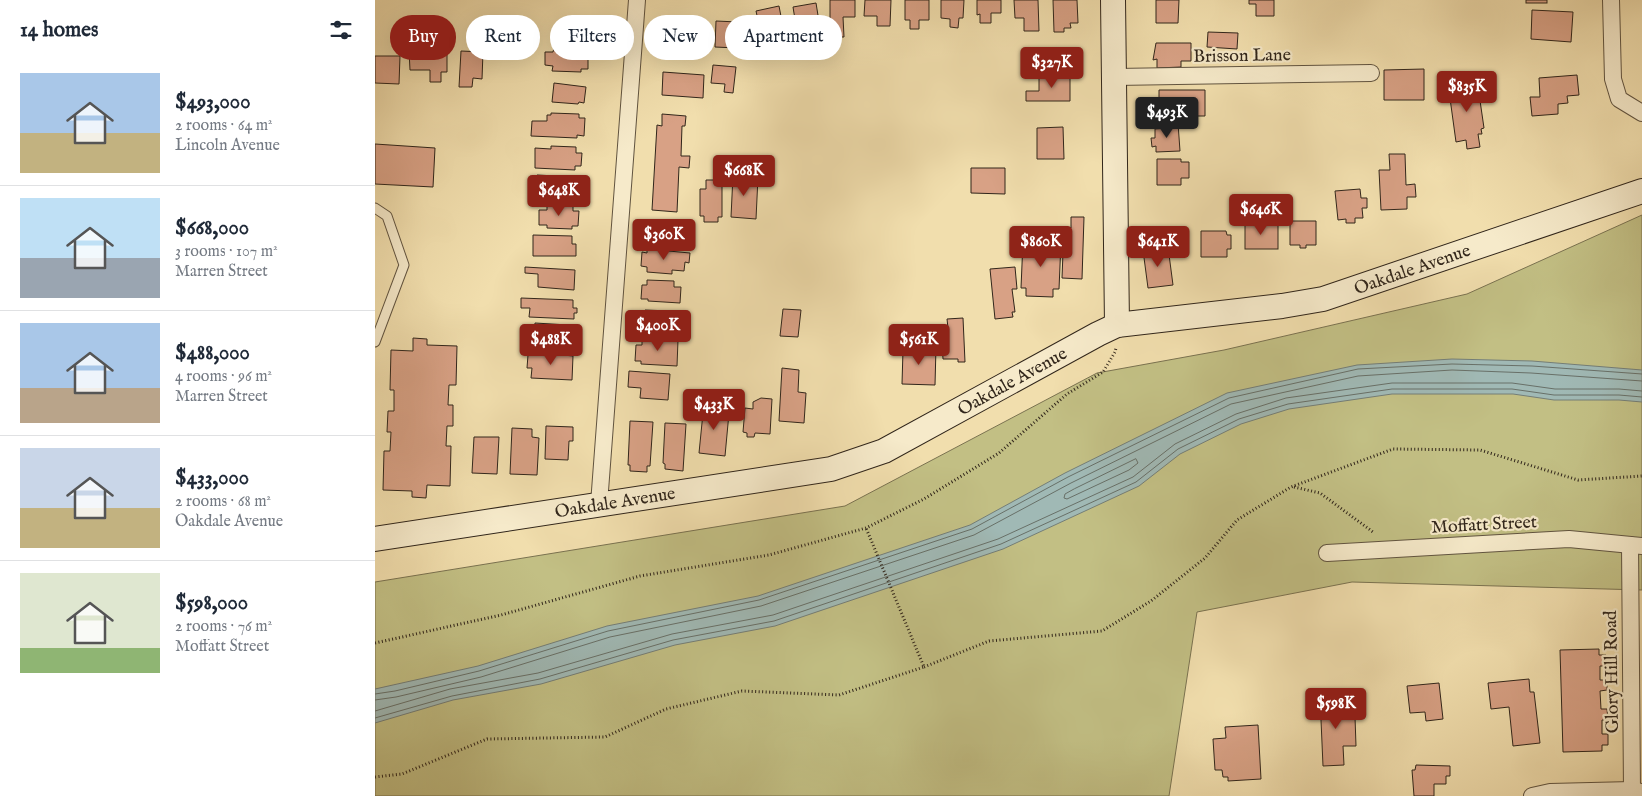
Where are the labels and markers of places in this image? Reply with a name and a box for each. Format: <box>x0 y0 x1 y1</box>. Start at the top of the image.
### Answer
pin: $327K <box>1017 46 1087 89</box>
pin: $835K <box>1432 70 1502 113</box>
pin: $493K <box>1132 96 1202 139</box>
pin: $668K <box>709 154 779 197</box>
pin: $648K <box>524 174 594 217</box>
pin: $646K <box>1226 194 1296 236</box>
pin: $360K <box>629 218 699 261</box>
pin: $860K <box>1006 226 1076 268</box>
pin: $641K <box>1123 226 1193 268</box>
pin: $400K <box>623 310 693 352</box>
pin: $488K <box>516 324 586 366</box>
pin: $561K <box>884 324 954 366</box>
pin: $433K <box>679 388 749 431</box>
pin: $598K <box>1301 688 1371 730</box>

